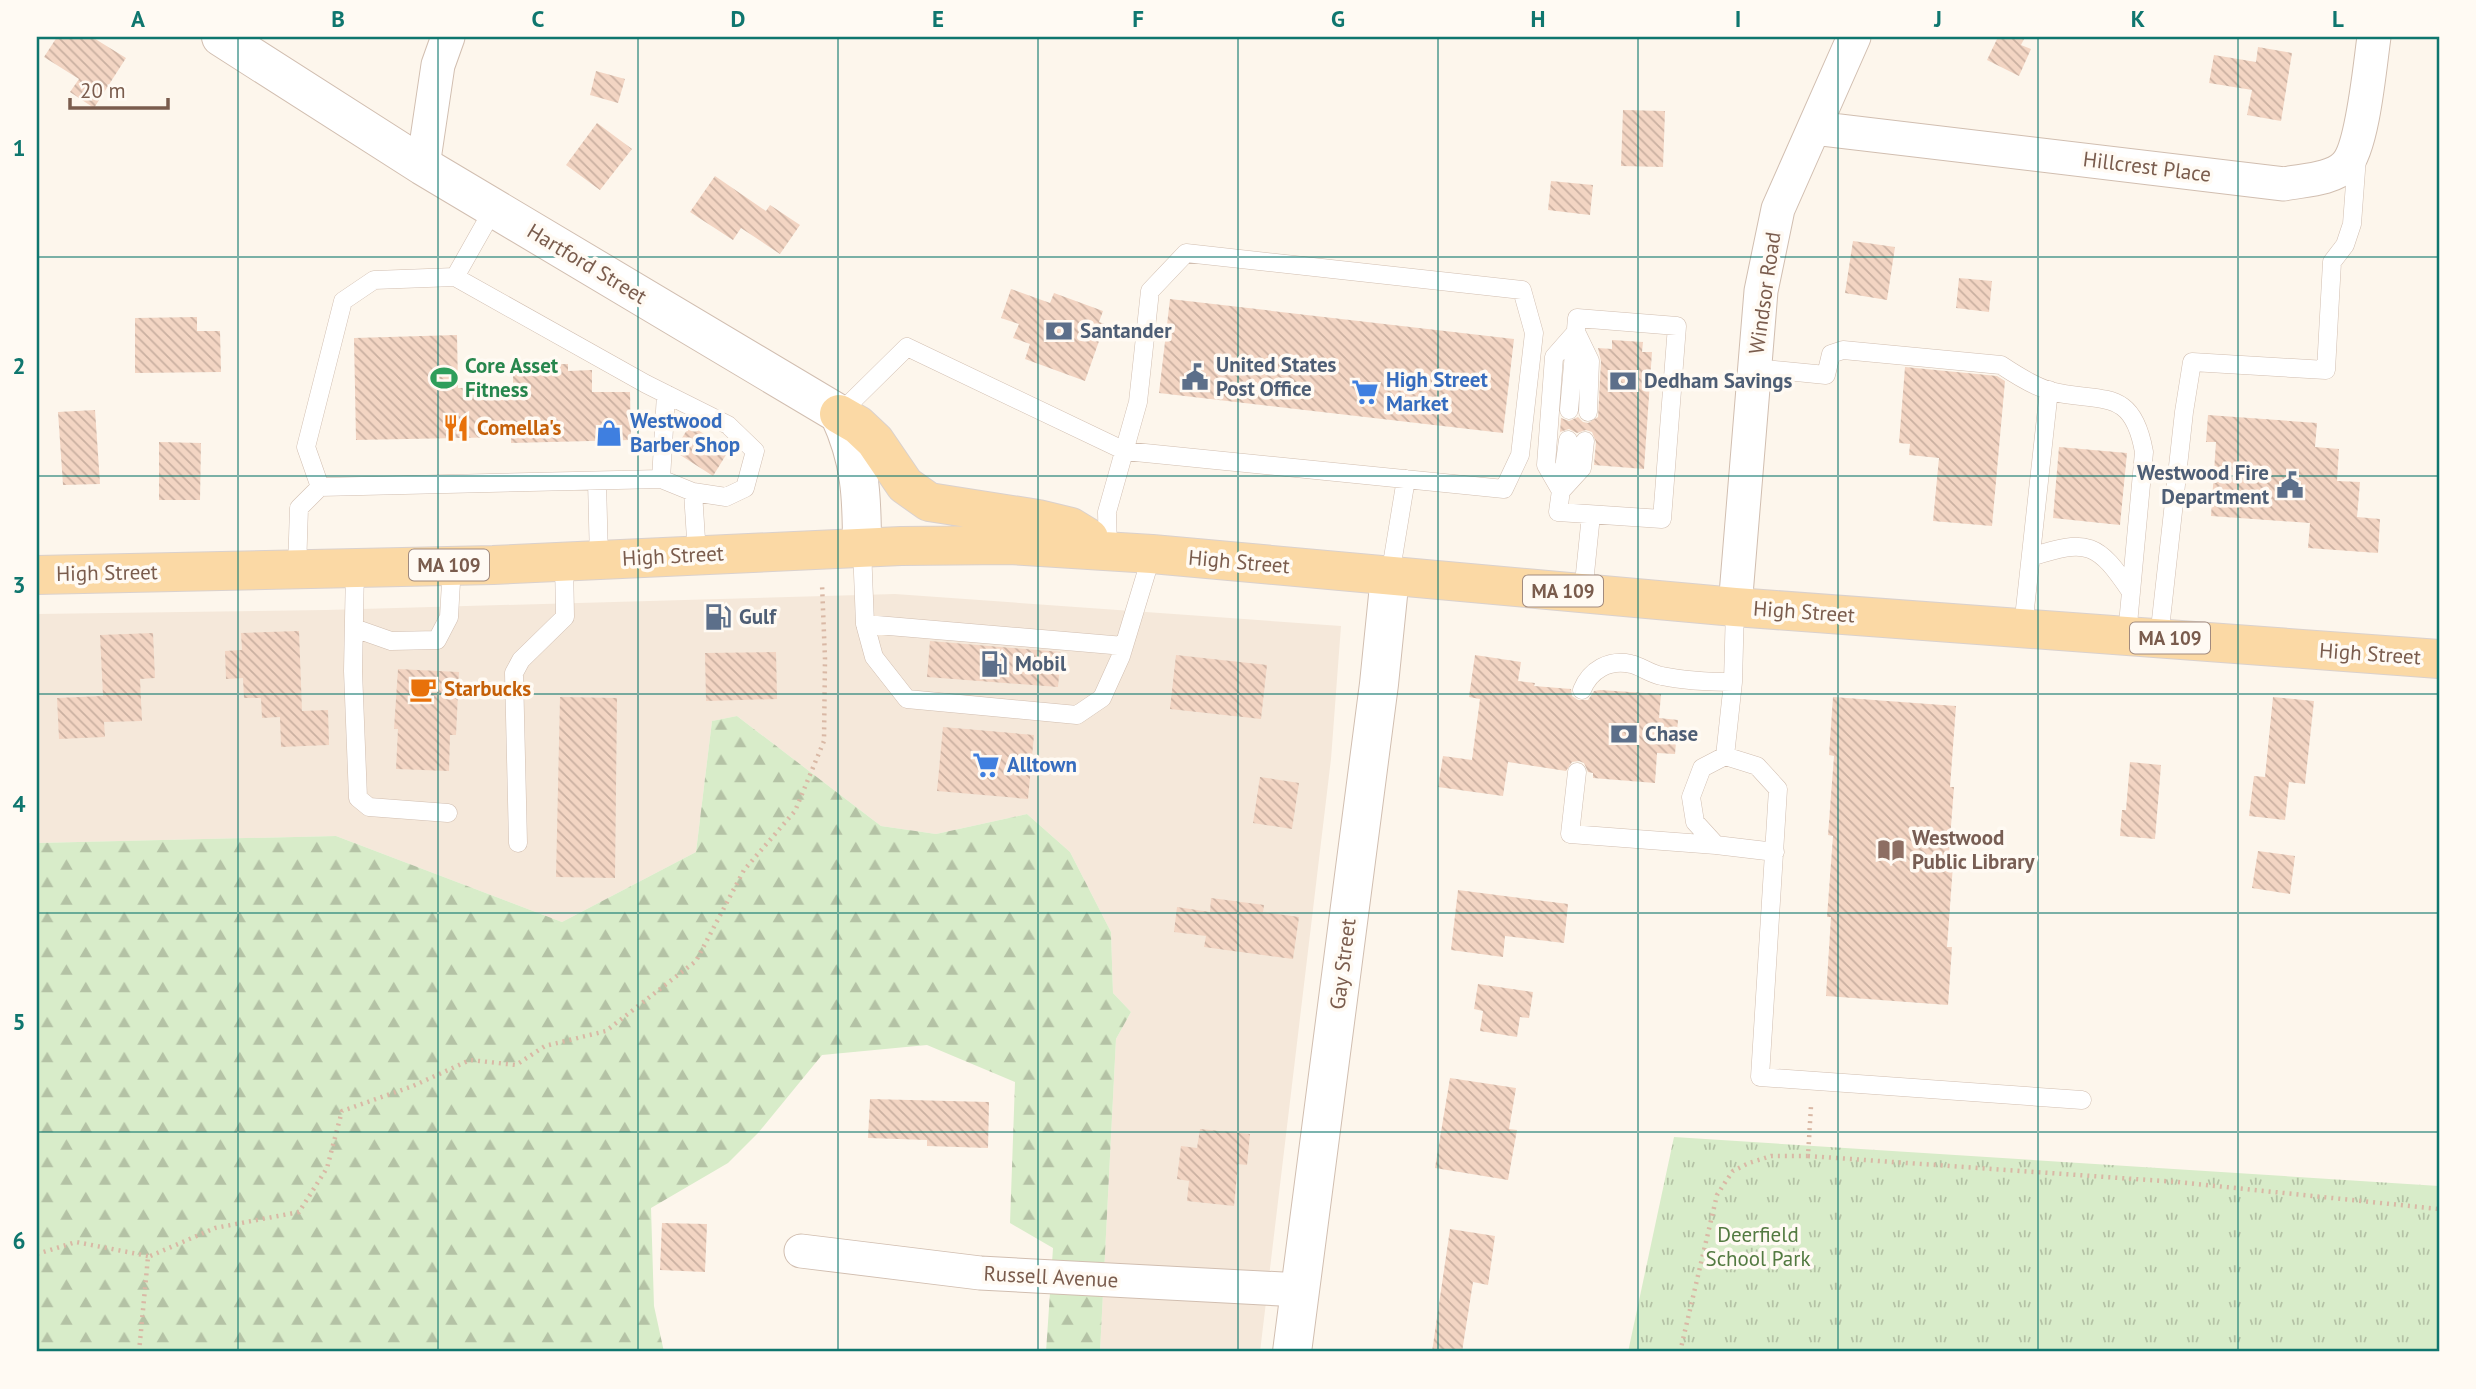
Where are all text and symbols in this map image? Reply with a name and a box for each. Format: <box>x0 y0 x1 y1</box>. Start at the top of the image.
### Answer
text: A <box>131 4 145 33</box>
text: B <box>331 4 345 33</box>
text: C <box>532 4 545 33</box>
text: D <box>731 4 745 33</box>
text: E <box>932 4 944 33</box>
text: F <box>1132 4 1144 33</box>
text: G <box>1331 4 1345 33</box>
text: H <box>1531 4 1545 33</box>
text: I <box>1735 4 1741 33</box>
text: J <box>1933 4 1942 33</box>
text: K <box>2131 4 2145 33</box>
text: L <box>2332 4 2344 33</box>
scale bar <box>70 66 168 110</box>
text: 20 m <box>80 77 126 104</box>
text: 1 <box>12 133 26 162</box>
street label: Hillcrest Place <box>2081 145 2213 188</box>
street label: Hartford Street <box>523 217 652 310</box>
street label: Windsor Road <box>1743 230 1786 356</box>
bank icon: Santander <box>1044 316 1074 346</box>
place label: Santander <box>1080 317 1172 344</box>
text: 2 <box>12 351 26 380</box>
place label: United States Post Office <box>1216 351 1337 402</box>
place label: Core Asset Fitness <box>465 352 559 403</box>
public building icon: United States Post Office <box>1180 362 1210 392</box>
sports icon: Core Asset Fitness <box>429 363 459 393</box>
place label: High Street Market <box>1386 366 1488 417</box>
bank icon: Dedham Savings <box>1608 366 1638 396</box>
place label: Dedham Savings <box>1644 367 1793 394</box>
supermarket icon: High Street Market <box>1350 377 1380 407</box>
place label: Westwood Barber Shop <box>630 407 740 458</box>
restaurant icon: Comella's <box>441 413 471 443</box>
place label: Comella's <box>477 414 562 441</box>
shop icon: Westwood Barber Shop <box>594 418 624 448</box>
place label: Westwood Fire Department <box>2137 459 2270 510</box>
public building icon: Westwood Fire Department <box>2275 470 2305 500</box>
street label: High Street <box>621 539 724 572</box>
street label: High Street <box>1187 544 1291 579</box>
road number: MA 109 <box>409 550 489 580</box>
street label: High Street <box>56 558 158 587</box>
text: 3 <box>12 570 26 599</box>
road number: MA 109 <box>1523 576 1603 606</box>
street label: High Street <box>1752 594 1856 629</box>
fuel station icon: Gulf <box>703 602 733 632</box>
place label: Gulf <box>739 603 777 630</box>
road number: MA 109 <box>2130 622 2210 653</box>
street label: High Street <box>2318 636 2422 671</box>
fuel station icon: Mobil <box>979 649 1009 679</box>
place label: Mobil <box>1015 650 1067 677</box>
cafe icon: Starbucks <box>408 674 438 704</box>
place label: Starbucks <box>444 675 531 702</box>
bank icon: Chase <box>1609 719 1639 749</box>
place label: Chase <box>1645 720 1698 747</box>
supermarket icon: Alltown <box>971 750 1001 780</box>
place label: Alltown <box>1007 751 1077 778</box>
text: 4 <box>12 789 26 818</box>
place label: Westwood Public Library <box>1912 824 2036 875</box>
library icon: Westwood Public Library <box>1876 835 1906 865</box>
street label: Gay Street <box>1324 917 1361 1011</box>
text: 5 <box>12 1007 26 1036</box>
park label: Deerfield School Park <box>1706 1221 1810 1272</box>
text: 6 <box>12 1226 26 1255</box>
street label: Russell Avenue <box>983 1259 1119 1294</box>

